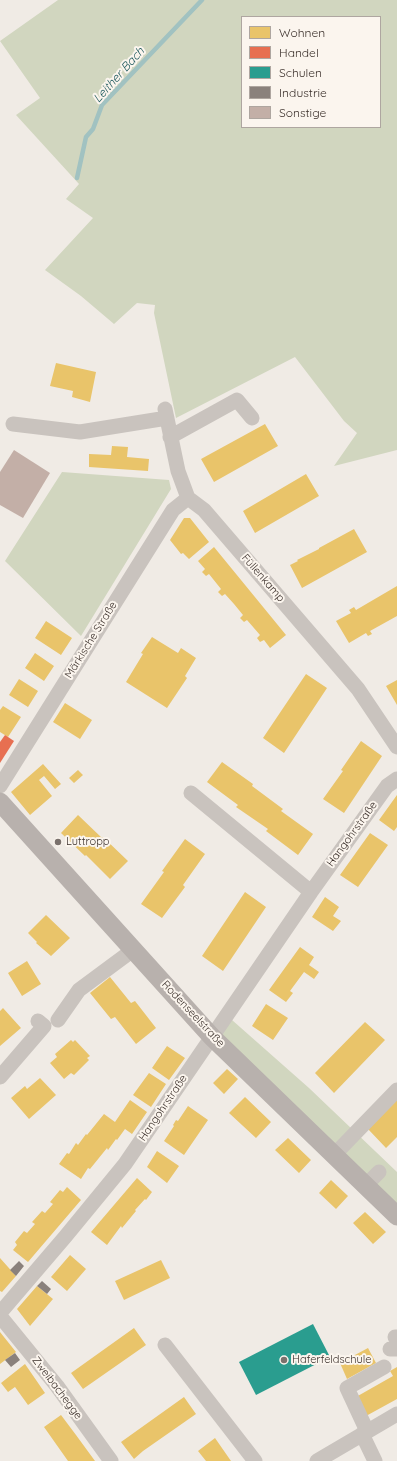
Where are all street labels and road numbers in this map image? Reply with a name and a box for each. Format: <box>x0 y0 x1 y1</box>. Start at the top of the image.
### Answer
street label: Füllenkamp <box>239 551 287 605</box>
street label: Märkische Straße <box>62 599 120 681</box>
street label: Hangohrstraße <box>324 799 380 869</box>
street label: Rodenseelstraße <box>159 978 227 1050</box>
street label: Hangohrstraße <box>136 1072 190 1144</box>
street label: Zweibachegge <box>29 1354 85 1422</box>

